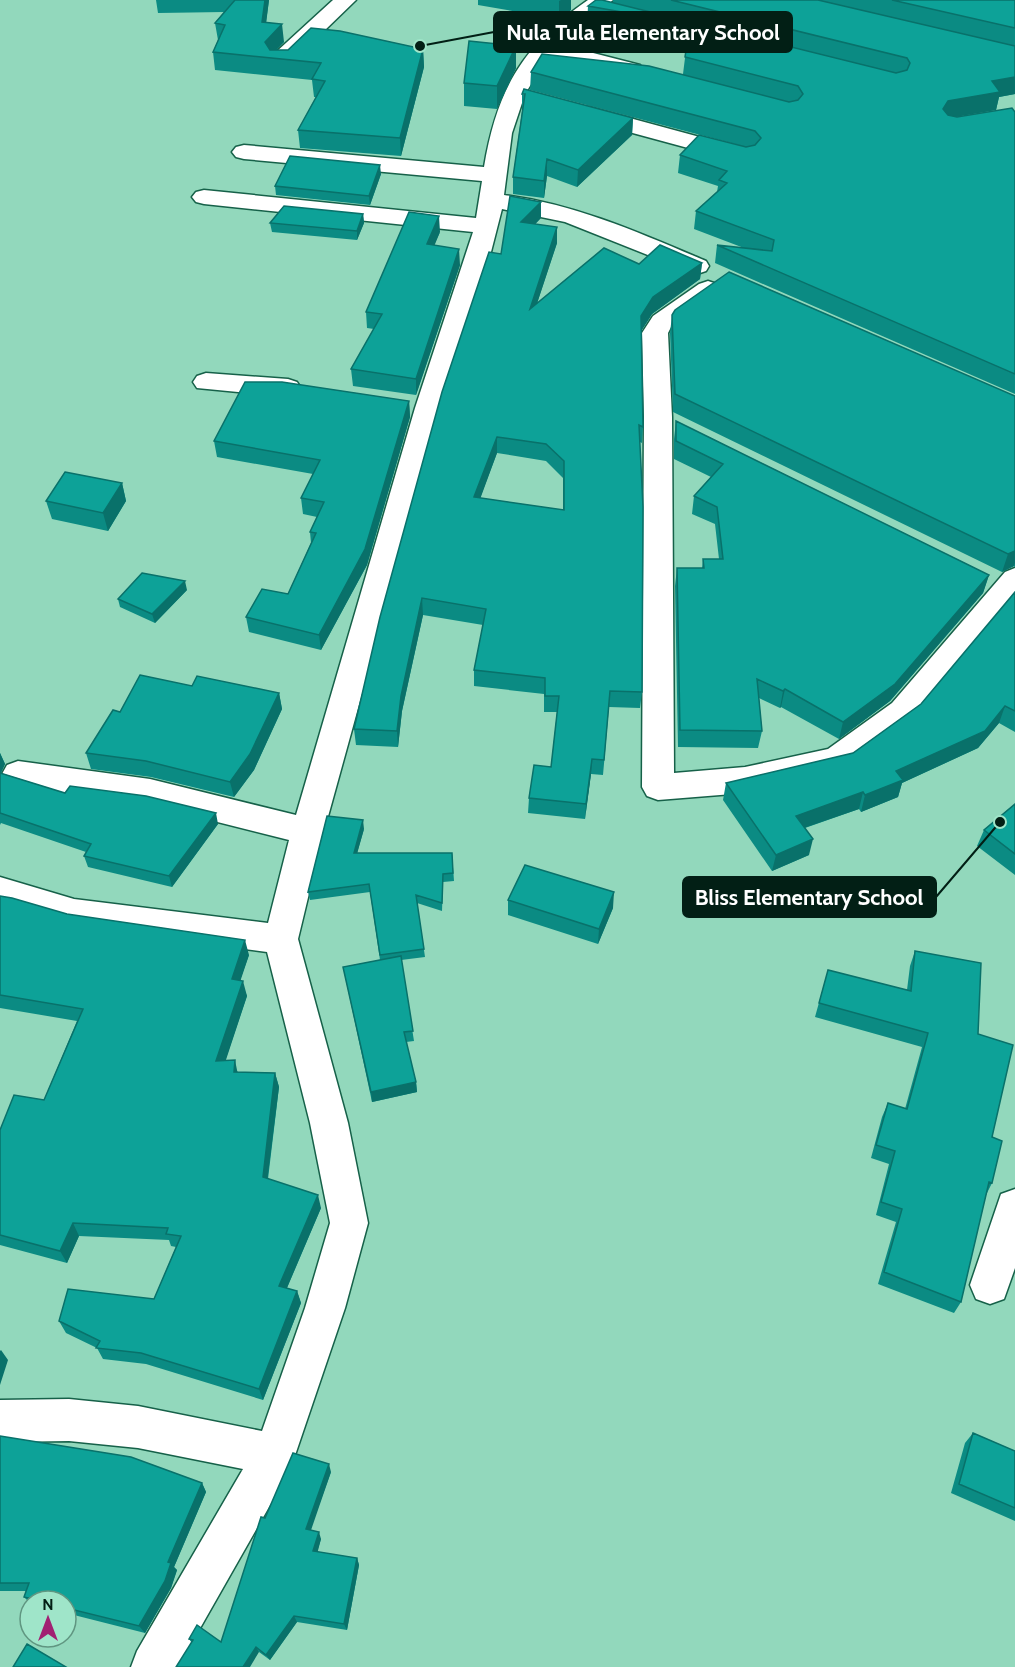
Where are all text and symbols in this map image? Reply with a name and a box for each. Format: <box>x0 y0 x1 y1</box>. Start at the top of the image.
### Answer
callout: Nula Tula Elementary School <box>494 12 792 52</box>
text: Nula Tula Elementary School <box>506 19 780 46</box>
callout: Bliss Elementary School <box>683 877 936 917</box>
text: Bliss Elementary School <box>695 884 923 911</box>
north arrow <box>18 1589 78 1649</box>
text: N <box>42 1595 54 1614</box>

